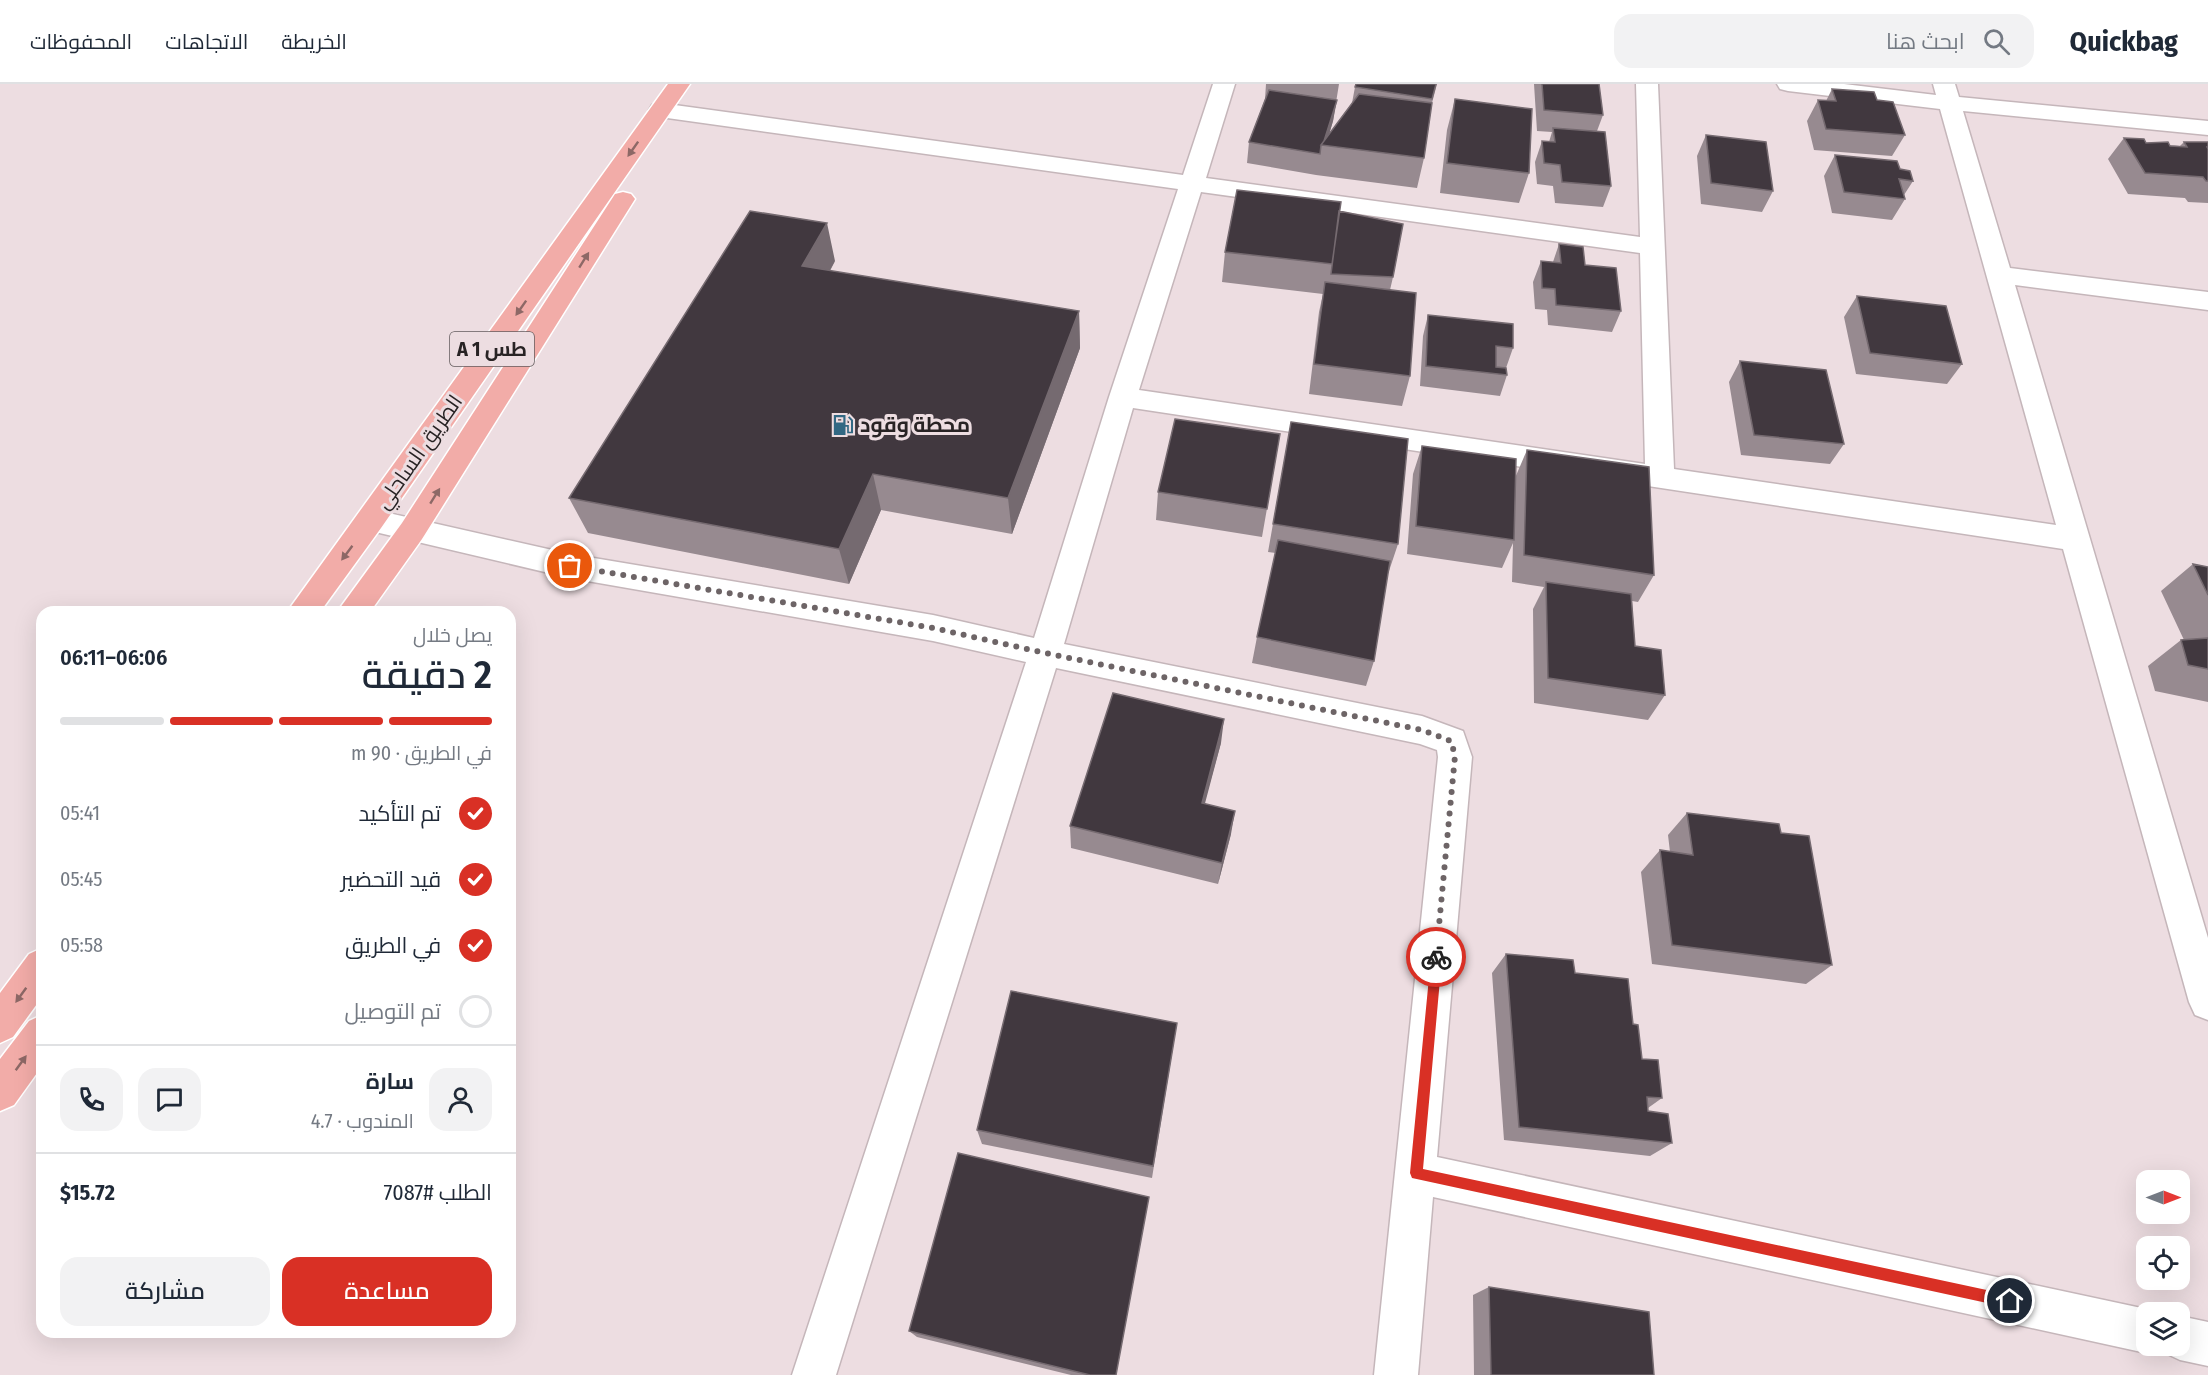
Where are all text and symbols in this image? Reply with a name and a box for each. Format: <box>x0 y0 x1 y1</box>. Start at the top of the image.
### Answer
search box <box>1614 14 2034 68</box>
icon: search <box>1980 25 2013 58</box>
text: Quickbag <box>2070 25 2178 58</box>
text: ابحث هنا <box>1886 28 1965 55</box>
text: المحفوظات <box>30 29 132 55</box>
text: الاتجاهات <box>165 29 248 55</box>
text: الخريطة <box>281 29 347 55</box>
one-way arrow <box>627 140 639 156</box>
one-way arrow <box>579 252 590 268</box>
one-way arrow <box>516 300 527 316</box>
road number: A 1 طس <box>450 332 534 366</box>
street label: الطريق الساحلي <box>370 390 471 516</box>
place label: محطة وقود <box>860 412 970 438</box>
fuel station icon: محطة وقود <box>831 413 855 437</box>
one-way arrow <box>429 488 441 504</box>
pin <box>544 540 595 591</box>
one-way arrow <box>341 544 353 560</box>
icon: bag <box>553 549 586 582</box>
text: يصل خلال <box>413 623 492 647</box>
text: 06:06–06:11 <box>60 644 167 671</box>
text: 2 دقيقة <box>362 652 492 698</box>
text: في الطريق · 90 m <box>351 741 492 765</box>
icon: check <box>459 797 492 830</box>
text: تم التأكيد <box>359 800 441 827</box>
text: 05:41 <box>60 801 100 825</box>
icon: check <box>459 863 492 896</box>
text: قيد التحضير <box>341 866 441 893</box>
text: 05:45 <box>60 867 102 891</box>
courier <box>1406 927 1466 987</box>
icon: check <box>459 929 492 962</box>
text: في الطريق <box>345 932 441 959</box>
text: 05:58 <box>60 933 103 957</box>
icon: bike <box>1420 941 1453 974</box>
one-way arrow <box>15 986 27 1002</box>
text: تم التوصيل <box>344 998 441 1025</box>
one-way arrow <box>15 1055 27 1071</box>
button: phone <box>60 1068 123 1131</box>
button: chat <box>138 1068 201 1131</box>
text: سارة <box>366 1068 414 1095</box>
button: person <box>429 1068 492 1131</box>
text: المندوب · 4.7 <box>311 1109 414 1133</box>
north arrow <box>2136 1170 2190 1224</box>
map controls <box>2136 1170 2190 1356</box>
text: $15.72 <box>60 1179 115 1206</box>
text: الطلب #7087 <box>384 1179 492 1206</box>
button: locate <box>2136 1236 2190 1290</box>
button: مشاركة <box>60 1257 270 1326</box>
button: مساعدة <box>282 1257 492 1326</box>
pin <box>1984 1275 2035 1326</box>
icon: home <box>1993 1284 2026 1317</box>
button: layers <box>2136 1302 2190 1356</box>

